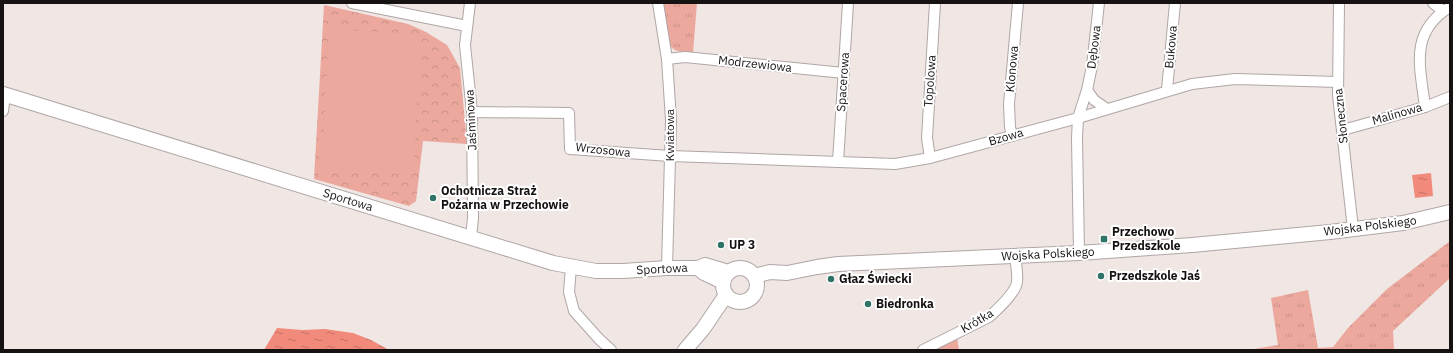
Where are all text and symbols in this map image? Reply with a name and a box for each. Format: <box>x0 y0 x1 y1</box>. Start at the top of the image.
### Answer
street label: Dębowa <box>1083 24 1104 70</box>
street label: Bukowa <box>1161 24 1180 69</box>
street label: Klonowa <box>1002 45 1021 93</box>
street label: Spacerowa <box>833 51 852 112</box>
street label: Modrzewiowa <box>717 52 793 75</box>
street label: Topolowa <box>920 54 939 107</box>
street label: Słoneczna <box>1330 87 1351 144</box>
street label: Jaśminowa <box>461 89 480 151</box>
street label: Malinowa <box>1370 99 1424 128</box>
street label: Kwiatowa <box>662 108 677 161</box>
street label: Bzowa <box>987 124 1026 149</box>
street label: Wrzosowa <box>575 139 632 160</box>
place label: Ochotnicza Straż Pożarna w Przechowie <box>441 183 569 212</box>
street label: Sportowa <box>321 185 375 214</box>
marker: Ochotnicza Straż Pożarna w Przechowie <box>428 193 438 203</box>
street label: Wojska Polskiego <box>1323 212 1417 239</box>
place label: Przechowo Przedszkole <box>1112 224 1181 253</box>
marker: Przechowo Przedszkole <box>1099 234 1109 244</box>
place label: UP 3 <box>729 237 755 252</box>
marker: UP 3 <box>716 240 726 250</box>
street label: Wojska Polskiego <box>1001 244 1095 263</box>
street label: Sportowa <box>636 260 689 277</box>
place label: Przedszkole Jaś <box>1109 268 1200 283</box>
place label: Głaz Świecki <box>839 270 912 286</box>
marker: Przedszkole Jaś <box>1096 271 1106 281</box>
marker: Głaz Świecki <box>826 274 836 284</box>
place label: Biedronka <box>876 296 934 311</box>
marker: Biedronka <box>863 299 873 309</box>
street label: Krótka <box>958 305 996 336</box>

